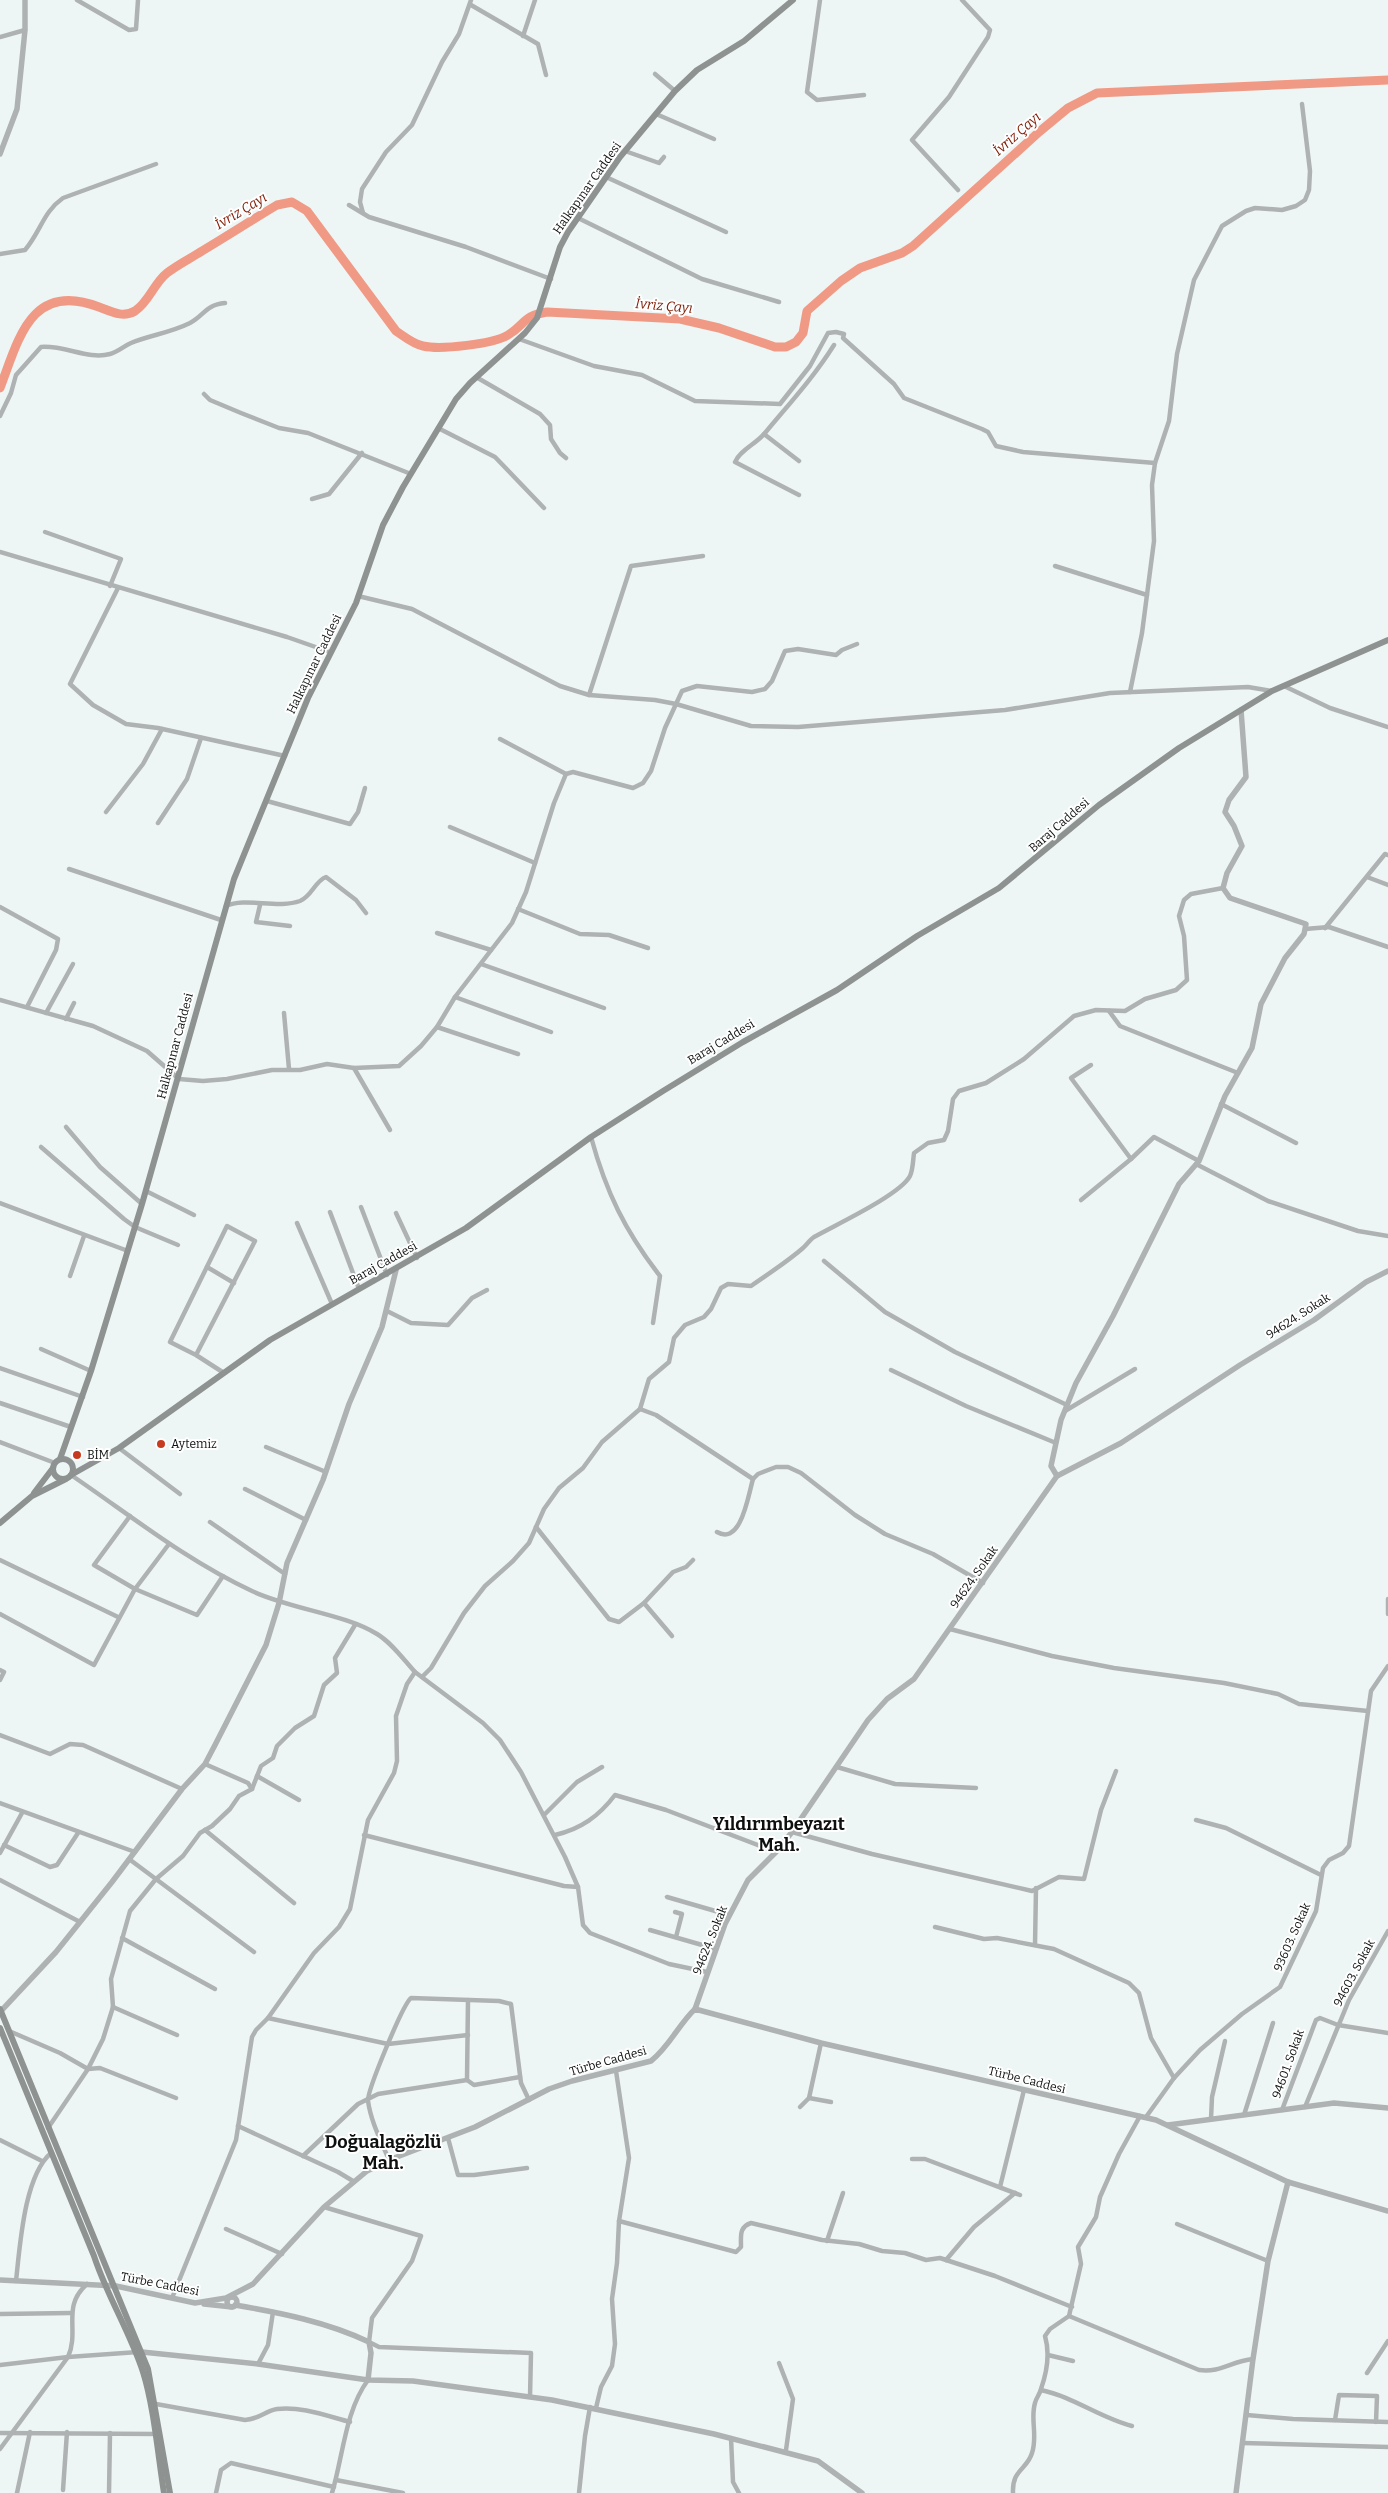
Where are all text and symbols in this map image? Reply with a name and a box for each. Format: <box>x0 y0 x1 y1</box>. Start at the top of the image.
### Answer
water label: İvriz Çayı <box>990 109 1044 159</box>
street label: Halkapınar Caddesi <box>550 139 624 237</box>
water label: İvriz Çayı <box>212 189 270 233</box>
water label: İvriz Çayı <box>635 295 693 317</box>
street label: Halkapınar Caddesi <box>284 612 344 716</box>
street label: Baraj Caddesi <box>1026 795 1092 855</box>
street label: Halkapınar Caddesi <box>154 991 196 1101</box>
street label: Baraj Caddesi <box>685 1016 757 1067</box>
street label: Baraj Caddesi <box>347 1238 420 1287</box>
street label: 94624. Sokak <box>1263 1290 1333 1342</box>
place label: Aytemiz <box>171 1437 217 1451</box>
marker: Aytemiz <box>155 1438 167 1450</box>
place label: BİM <box>87 1447 110 1462</box>
marker: BİM <box>71 1449 83 1461</box>
street label: 94624. Sokak <box>947 1543 1001 1611</box>
district label: Yıldırımbeyazıt Mah. <box>713 1813 845 1856</box>
street label: 93603. Sokak <box>1271 1900 1313 1973</box>
street label: 94624. Sokak <box>690 1903 730 1977</box>
street label: 94603. Sokak <box>1330 1937 1378 2009</box>
street label: 94601. Sokak <box>1269 2027 1307 2100</box>
street label: Türbe Caddesi <box>568 2043 648 2079</box>
street label: Türbe Caddesi <box>987 2064 1068 2096</box>
district label: Doğualagözlü Mah. <box>325 2131 442 2174</box>
street label: Türbe Caddesi <box>120 2270 201 2299</box>

